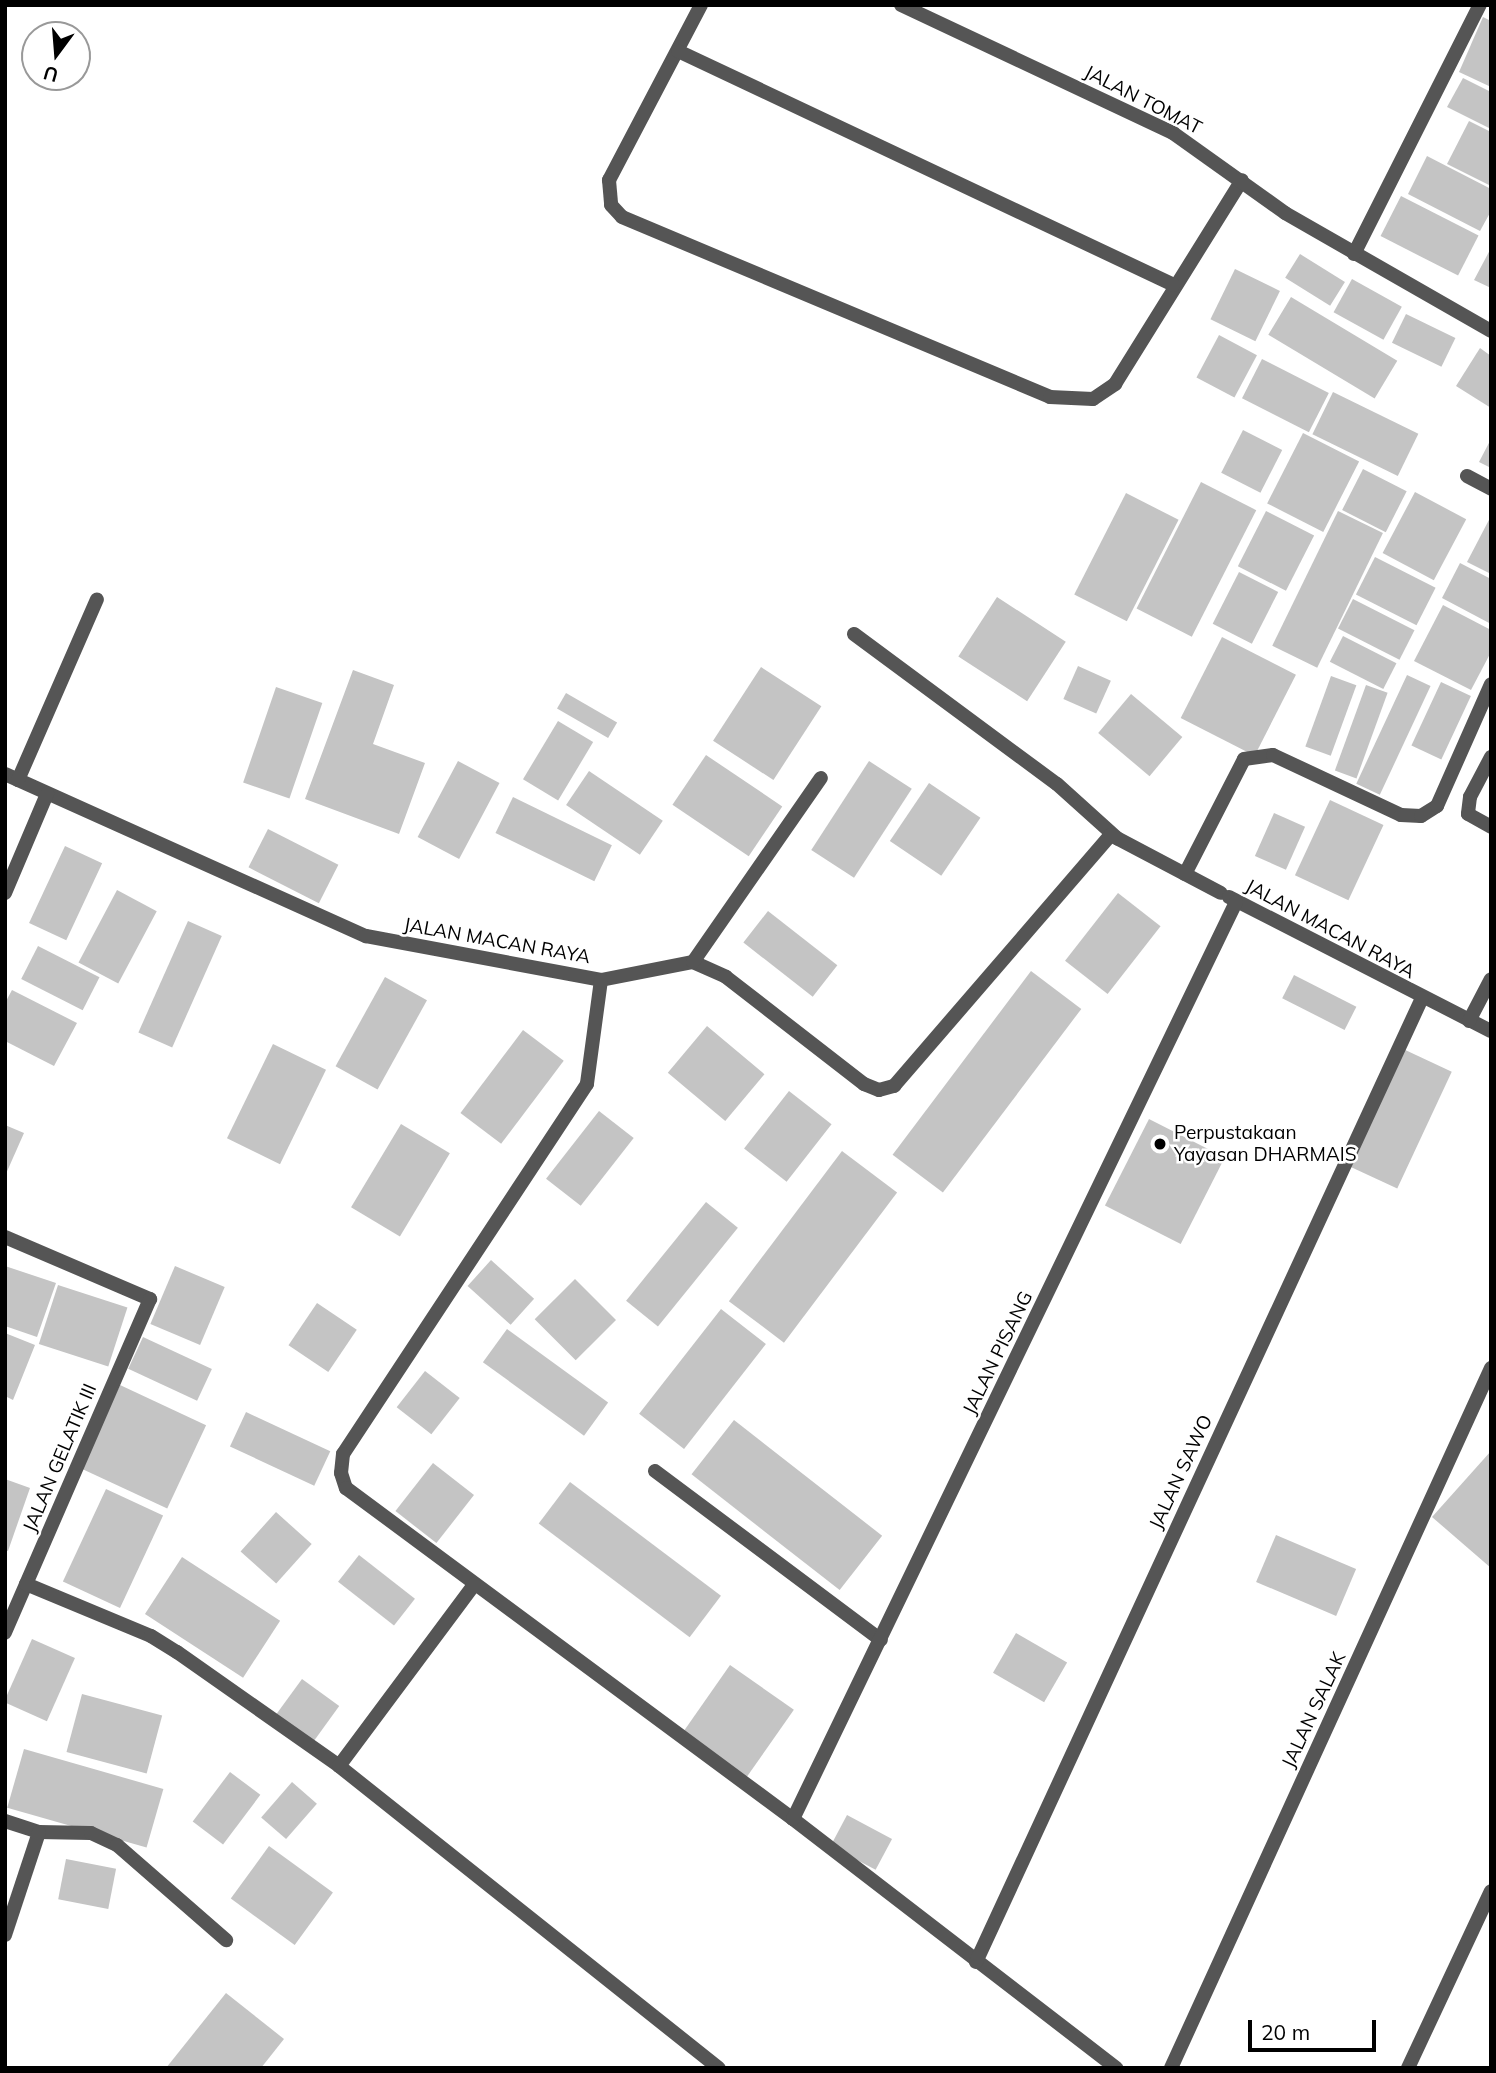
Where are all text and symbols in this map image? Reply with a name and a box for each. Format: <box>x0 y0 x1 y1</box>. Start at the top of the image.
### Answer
north arrow <box>21 21 91 91</box>
text: U <box>41 61 61 88</box>
street label: JALAN TOMAT <box>1080 61 1206 139</box>
street label: JALAN MACAN RAYA <box>1241 875 1419 983</box>
street label: JALAN MACAN RAYA <box>402 913 592 969</box>
place label: Perpustakaan Yayasan DHARMAIS <box>1174 1122 1356 1166</box>
marker: Perpustakaan Yayasan DHARMAIS <box>1152 1136 1168 1152</box>
street label: JALAN PISANG <box>958 1288 1038 1418</box>
street label: JALAN GELATIK III <box>18 1380 102 1536</box>
street label: JALAN SAWO <box>1145 1411 1217 1533</box>
street label: JALAN SALAK <box>1277 1649 1351 1771</box>
scale bar <box>1251 2007 1379 2050</box>
text: 20 m <box>1261 2019 1310 2045</box>

